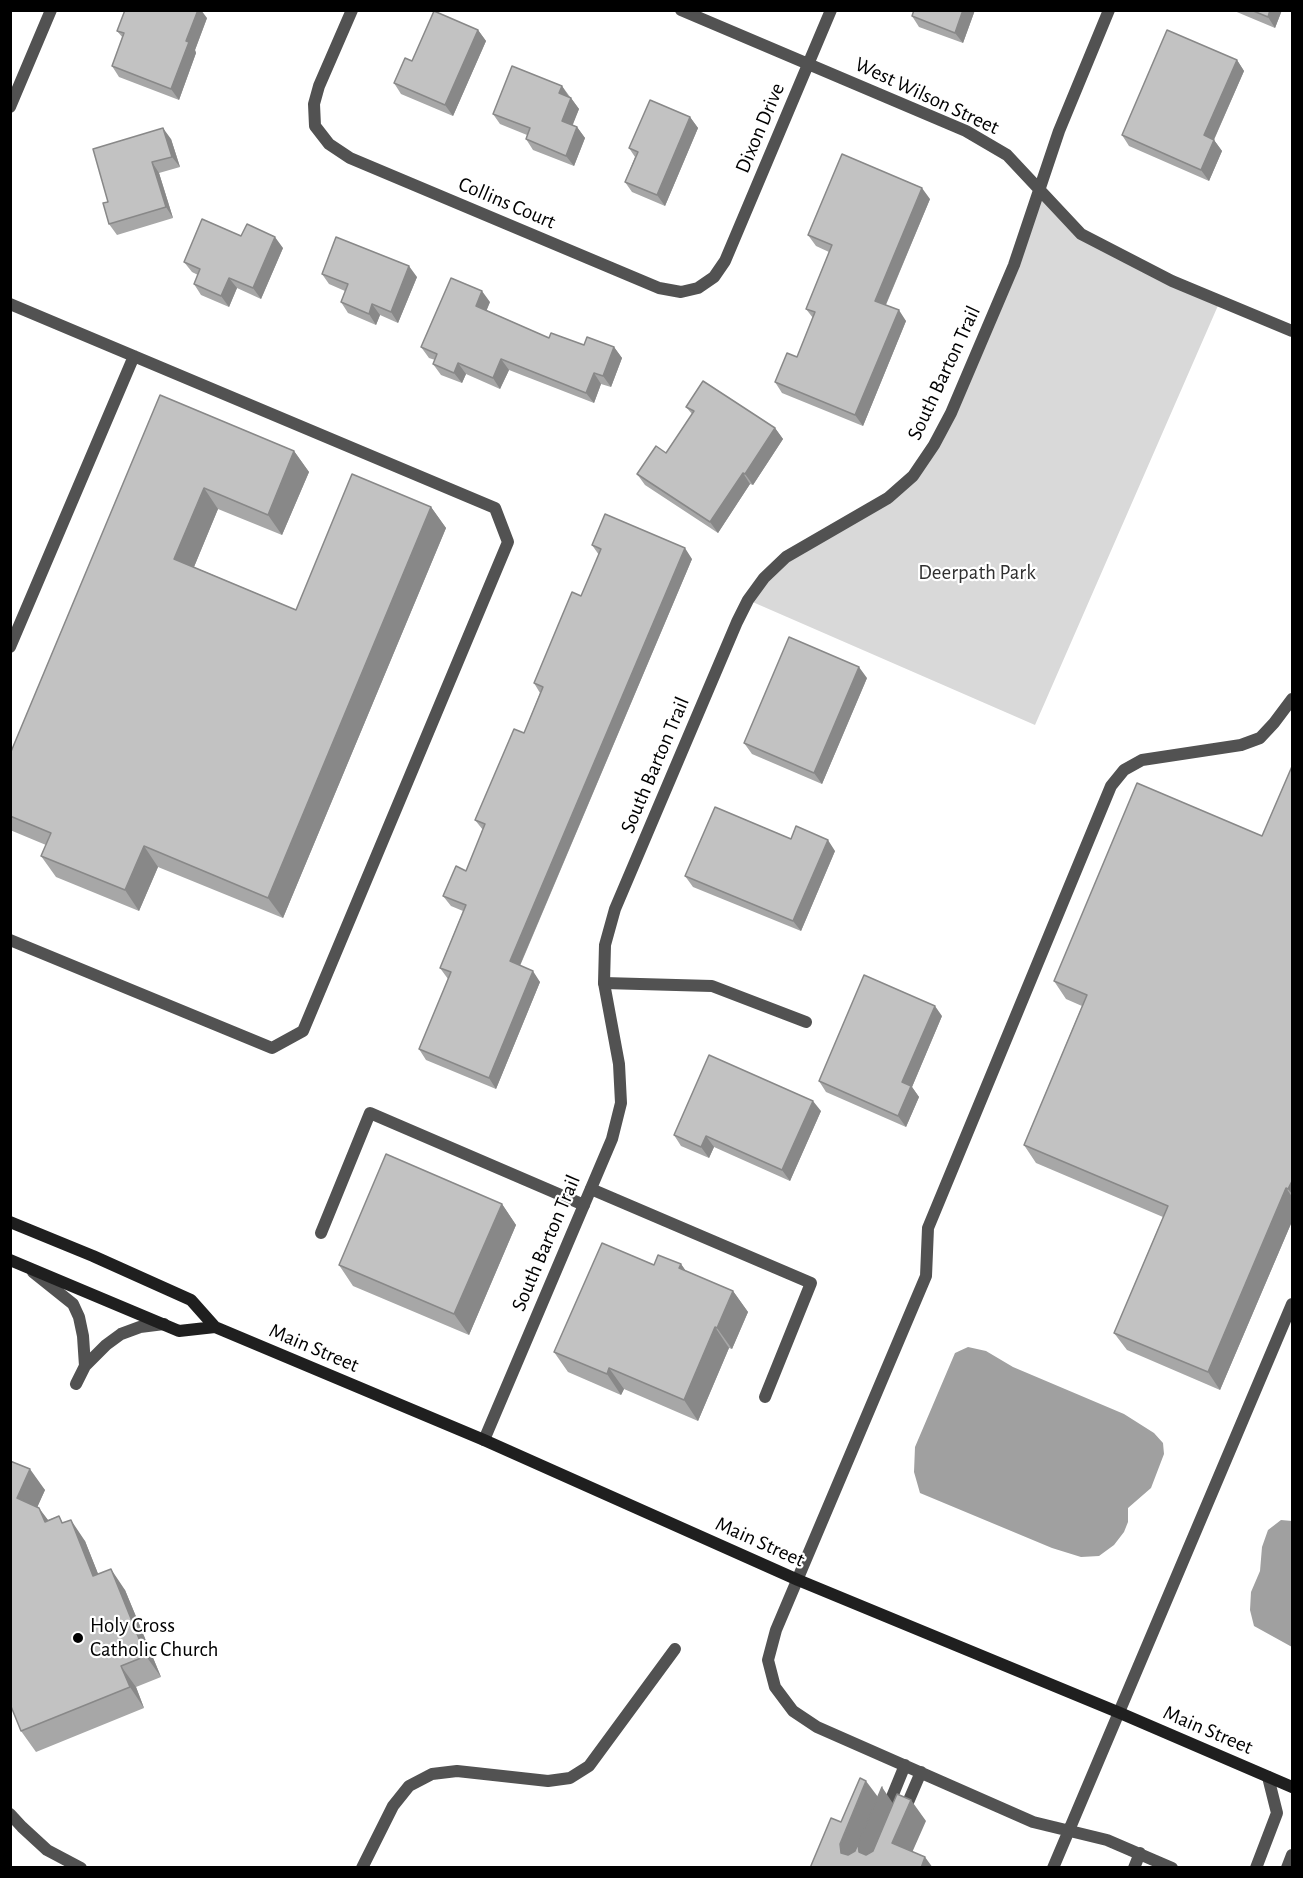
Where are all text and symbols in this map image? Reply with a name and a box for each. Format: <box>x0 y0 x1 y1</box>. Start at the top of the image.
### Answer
street label: West Wilson Street <box>851 52 1003 140</box>
street label: Dixon Drive <box>730 79 790 177</box>
street label: Collins Court <box>455 171 559 235</box>
street label: South Barton Trail <box>902 302 986 444</box>
park label: Deerpath Park <box>918 560 1036 586</box>
street label: South Barton Trail <box>615 693 695 837</box>
street label: South Barton Trail <box>506 1171 586 1315</box>
street label: Main Street <box>265 1318 363 1378</box>
street label: Main Street <box>712 1511 808 1573</box>
place label: Holy Cross Catholic Church <box>90 1613 218 1663</box>
marker: Holy Cross Catholic Church <box>71 1631 85 1645</box>
street label: Main Street <box>1159 1700 1257 1760</box>

